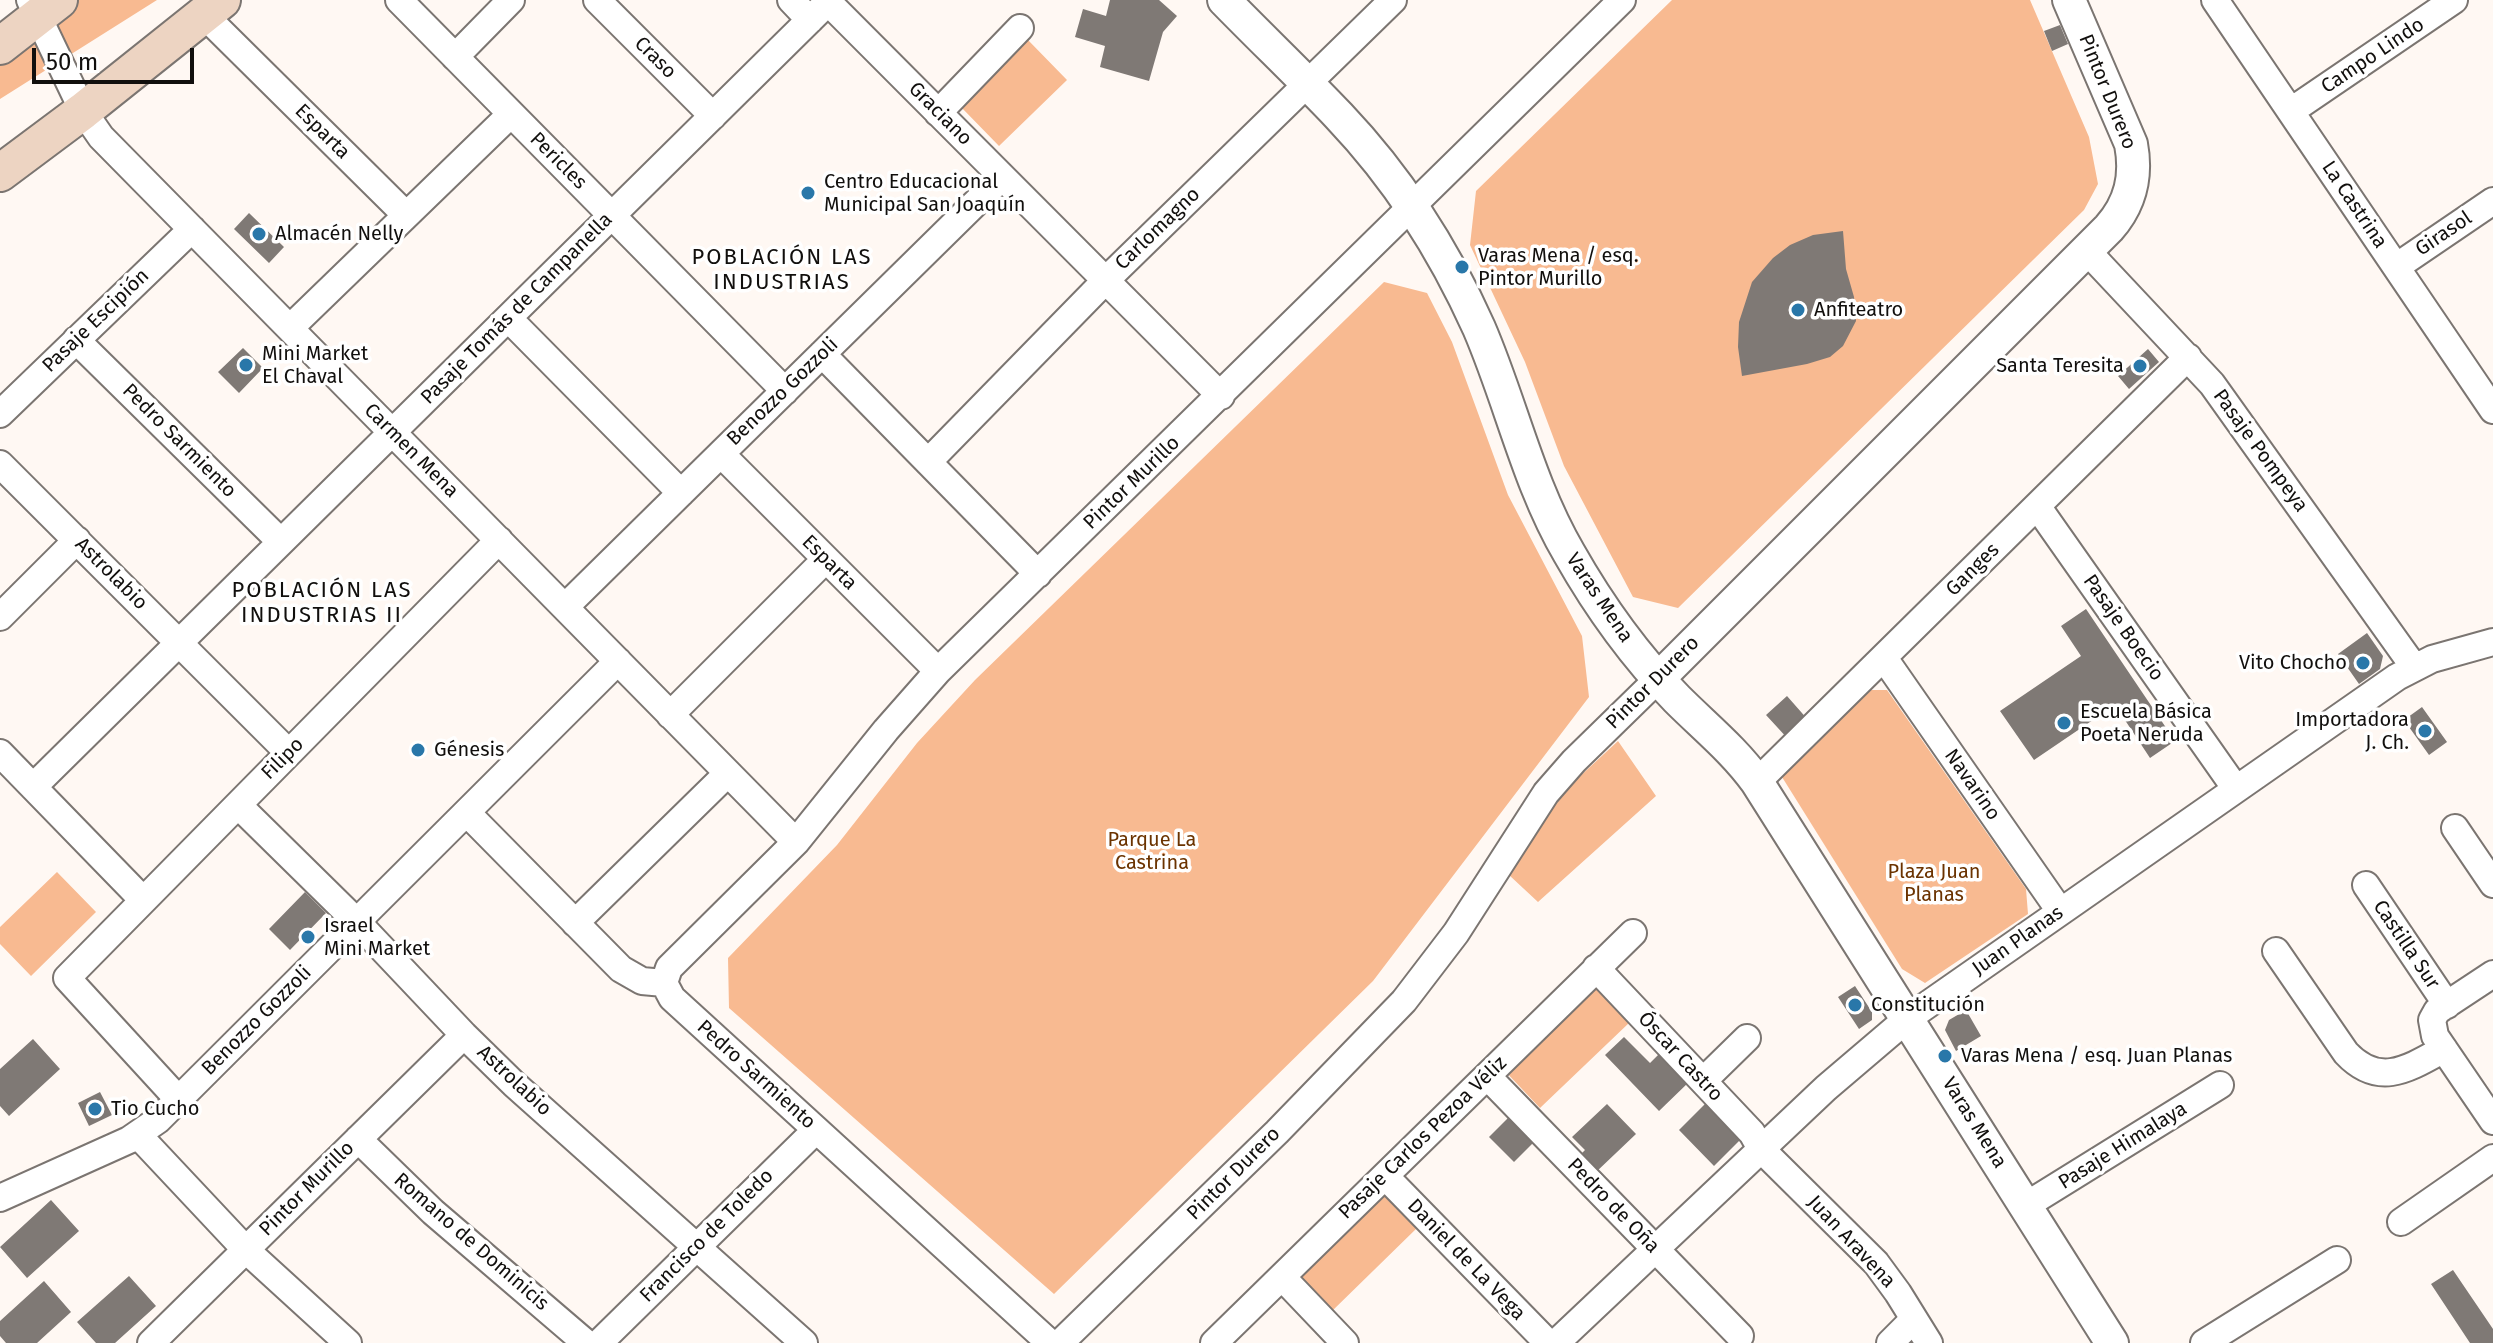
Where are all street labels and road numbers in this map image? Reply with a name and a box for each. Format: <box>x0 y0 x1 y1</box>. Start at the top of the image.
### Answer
street label: Campo Lindo <box>2317 13 2429 99</box>
street label: Pintor Durero <box>2073 31 2141 153</box>
street label: Craso <box>629 32 681 84</box>
street label: Graciano <box>903 77 977 151</box>
street label: Esparta <box>289 99 355 165</box>
street label: Pericles <box>524 127 592 195</box>
street label: La Castrina <box>2316 157 2392 253</box>
street label: Carlomagno <box>1111 183 1205 275</box>
street label: Girasol <box>2411 206 2477 262</box>
street label: Pasaje Tomás de Campanella <box>416 208 618 410</box>
street label: Pasaje Escipión <box>38 264 154 378</box>
street label: Benozzo Gozzoli <box>722 333 844 451</box>
street label: Pedro Sarmiento <box>117 379 241 503</box>
street label: Pasaje Pompeya <box>2207 385 2313 517</box>
street label: Carmen Mena <box>359 399 463 503</box>
street label: Pintor Murillo <box>1079 431 1185 535</box>
street label: Esparta <box>796 530 862 596</box>
street label: Astrolabio <box>70 533 152 615</box>
street label: Ganges <box>1941 538 2005 602</box>
street label: Varas Mena <box>1560 549 1638 647</box>
street label: Pasaje Boecio <box>2077 570 2169 686</box>
street label: Pintor Durero <box>1601 631 1705 735</box>
street label: Filipo <box>257 733 309 785</box>
street label: Navarino <box>1939 745 2005 825</box>
street label: Castilla Sur <box>2368 896 2444 994</box>
street label: Juan Planas <box>1968 901 2068 981</box>
street label: Benozzo Gozzoli <box>197 961 317 1081</box>
street label: Óscar Castro <box>1633 1007 1727 1107</box>
street label: Pedro Sarmiento <box>692 1015 820 1135</box>
street label: Astrolabio <box>472 1041 556 1121</box>
street label: Pasaje Carlos Pezoa Véliz <box>1334 1051 1512 1225</box>
street label: Varas Mena <box>1937 1073 2011 1173</box>
street label: Pasaje Himalaya <box>2054 1097 2192 1195</box>
street label: Pintor Durero <box>1182 1122 1286 1226</box>
street label: Pintor Murillo <box>255 1137 359 1241</box>
street label: Pedro de Oña <box>1562 1154 1664 1258</box>
street label: Francisco de Toledo <box>635 1164 779 1308</box>
street label: Romano de Dominicis <box>389 1168 553 1316</box>
street label: Juan Aravena <box>1802 1191 1900 1293</box>
street label: Daniel de La Vega <box>1402 1194 1530 1326</box>

